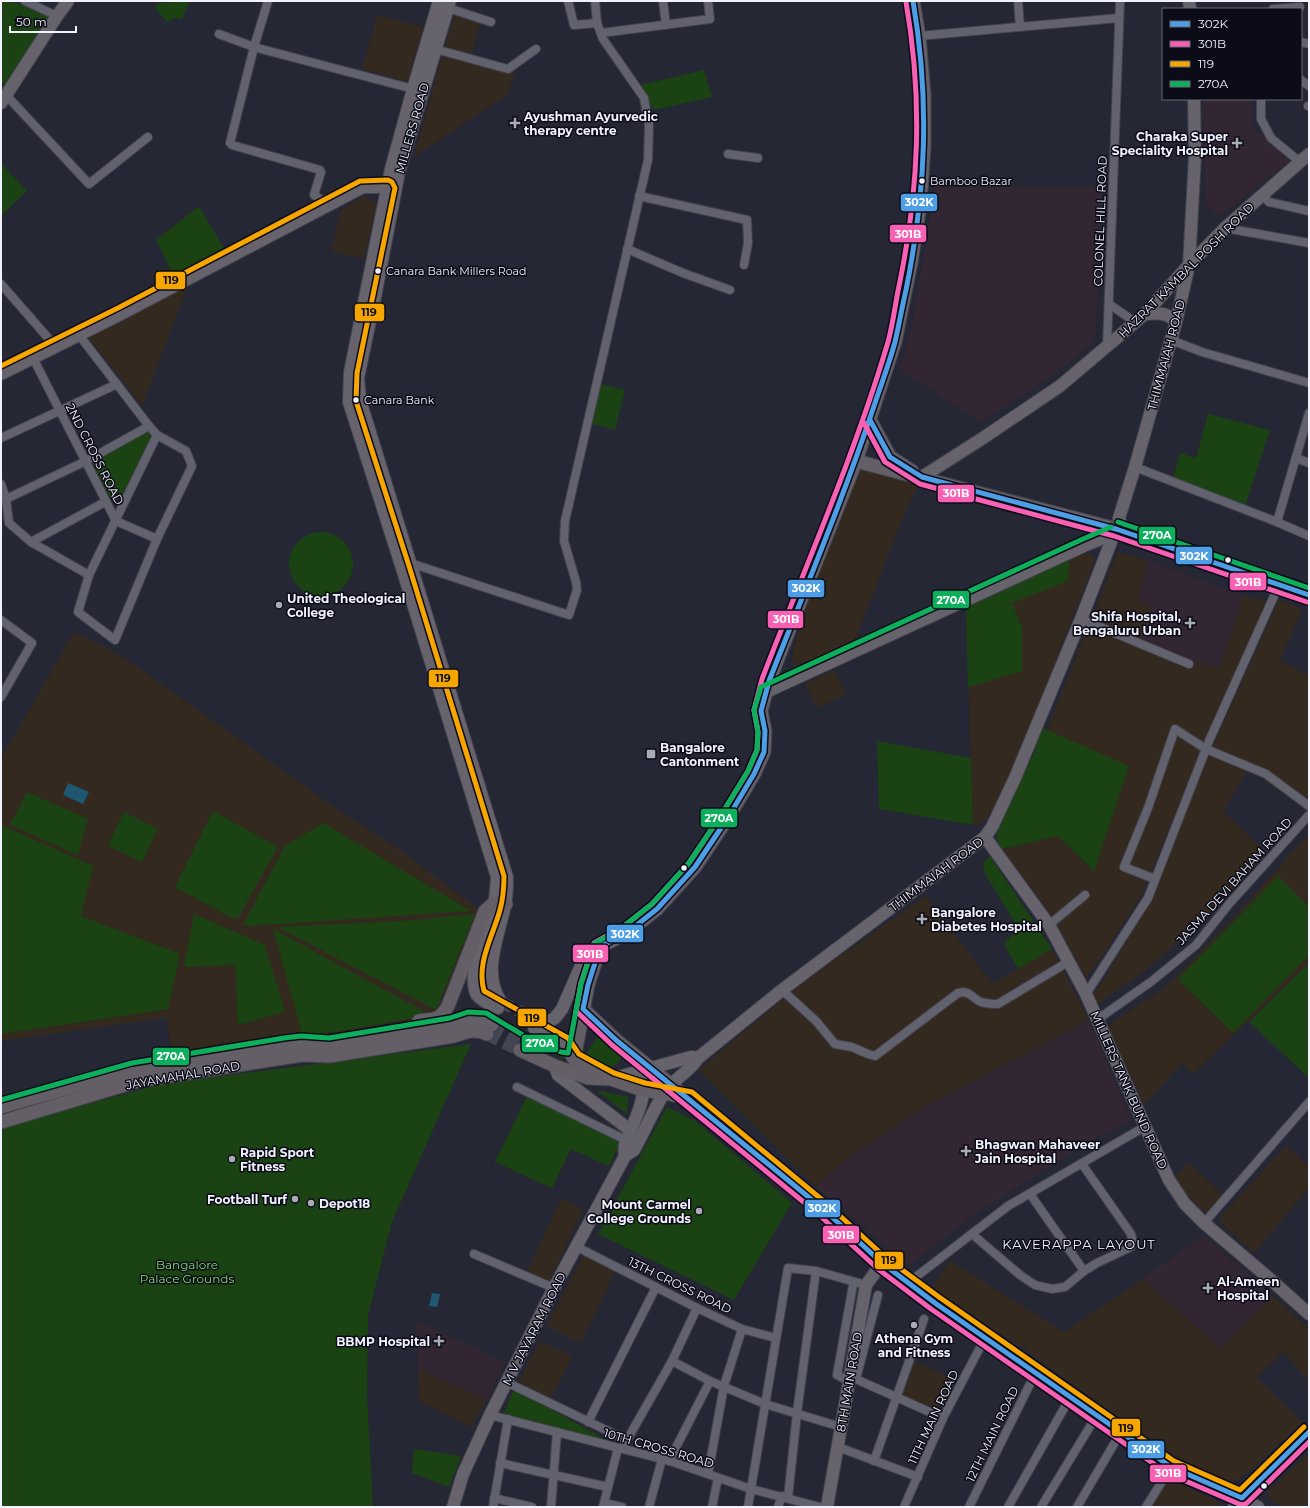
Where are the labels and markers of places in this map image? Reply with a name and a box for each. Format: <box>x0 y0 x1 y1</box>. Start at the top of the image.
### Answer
place label: Ayushman Ayurvedic therapy centre <box>523 109 658 138</box>
marker: Ayushman Ayurvedic therapy centre <box>509 117 521 129</box>
place label: Charaka Super Speciality Hospital <box>1112 129 1228 158</box>
marker: Charaka Super Speciality Hospital <box>1231 137 1243 149</box>
place label: Bamboo Bazar <box>930 174 1012 188</box>
marker: Bamboo Bazar <box>917 176 927 186</box>
place label: Canara Bank Millers Road <box>386 264 527 278</box>
marker: Canara Bank Millers Road <box>373 266 383 276</box>
place label: Canara Bank <box>364 393 435 407</box>
marker: Canara Bank <box>351 395 361 405</box>
unlabelled marker <box>1223 555 1233 565</box>
place label: United Theological College <box>287 591 405 620</box>
marker: United Theological College <box>274 600 284 610</box>
place label: Shifa Hospital, Bengaluru Urban <box>1073 609 1181 638</box>
marker: Shifa Hospital, Bengaluru Urban <box>1184 617 1196 629</box>
place label: Bangalore Cantonment <box>660 740 740 769</box>
marker: Bangalore Cantonment <box>645 748 657 760</box>
unlabelled marker <box>679 863 689 873</box>
place label: Bangalore Diabetes Hospital <box>931 905 1042 934</box>
marker: Bangalore Diabetes Hospital <box>916 913 928 925</box>
place label: Bhagwan Mahaveer Jain Hospital <box>974 1137 1100 1166</box>
place label: Rapid Sport Fitness <box>240 1145 315 1174</box>
marker: Bhagwan Mahaveer Jain Hospital <box>960 1145 972 1157</box>
marker: Rapid Sport Fitness <box>227 1154 237 1164</box>
place label: Football Turf <box>207 1192 288 1207</box>
marker: Football Turf <box>290 1194 300 1204</box>
place label: Depot18 <box>319 1196 370 1211</box>
place label: Mount Carmel College Grounds <box>587 1197 692 1226</box>
marker: Depot18 <box>306 1198 316 1208</box>
marker: Mount Carmel College Grounds <box>694 1206 704 1216</box>
place label: Al-Ameen Hospital <box>1216 1274 1279 1303</box>
marker: Al-Ameen Hospital <box>1202 1282 1214 1294</box>
marker: Athena Gym and Fitness <box>909 1320 919 1330</box>
place label: Athena Gym and Fitness <box>874 1331 953 1360</box>
place label: BBMP Hospital <box>336 1334 430 1349</box>
marker: BBMP Hospital <box>433 1335 445 1347</box>
unlabelled marker <box>1259 1481 1269 1491</box>

